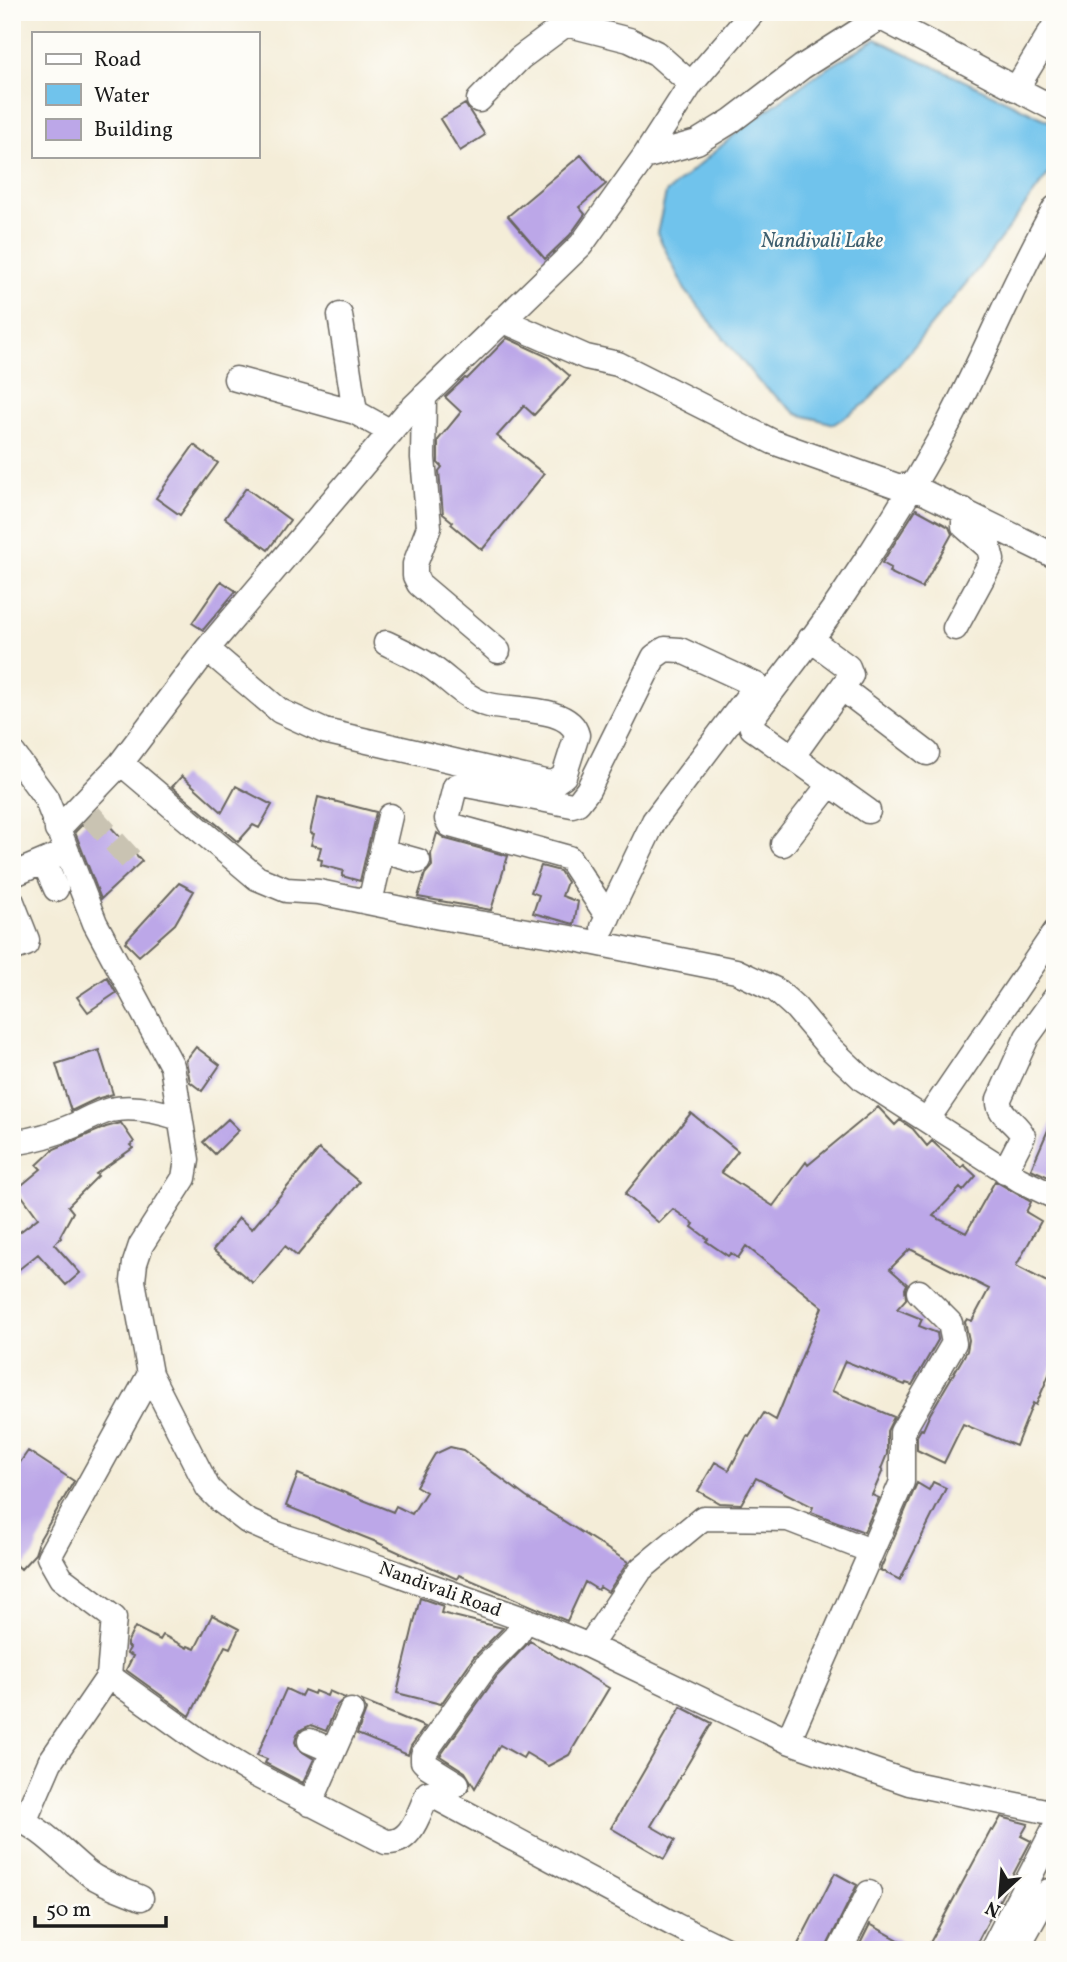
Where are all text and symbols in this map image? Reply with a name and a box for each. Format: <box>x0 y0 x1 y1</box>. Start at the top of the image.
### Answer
legend <box>32 32 259 158</box>
text: Road <box>94 46 141 75</box>
text: Water <box>94 82 150 111</box>
text: Building <box>94 116 173 145</box>
water label: Nandivali Lake <box>761 227 884 256</box>
street label: Nandivali Road <box>375 1556 505 1624</box>
north arrow <box>965 1860 1036 1930</box>
scale bar <box>35 1885 166 1929</box>
text: N <box>981 1894 1005 1923</box>
text: 50 m <box>46 1896 91 1925</box>

